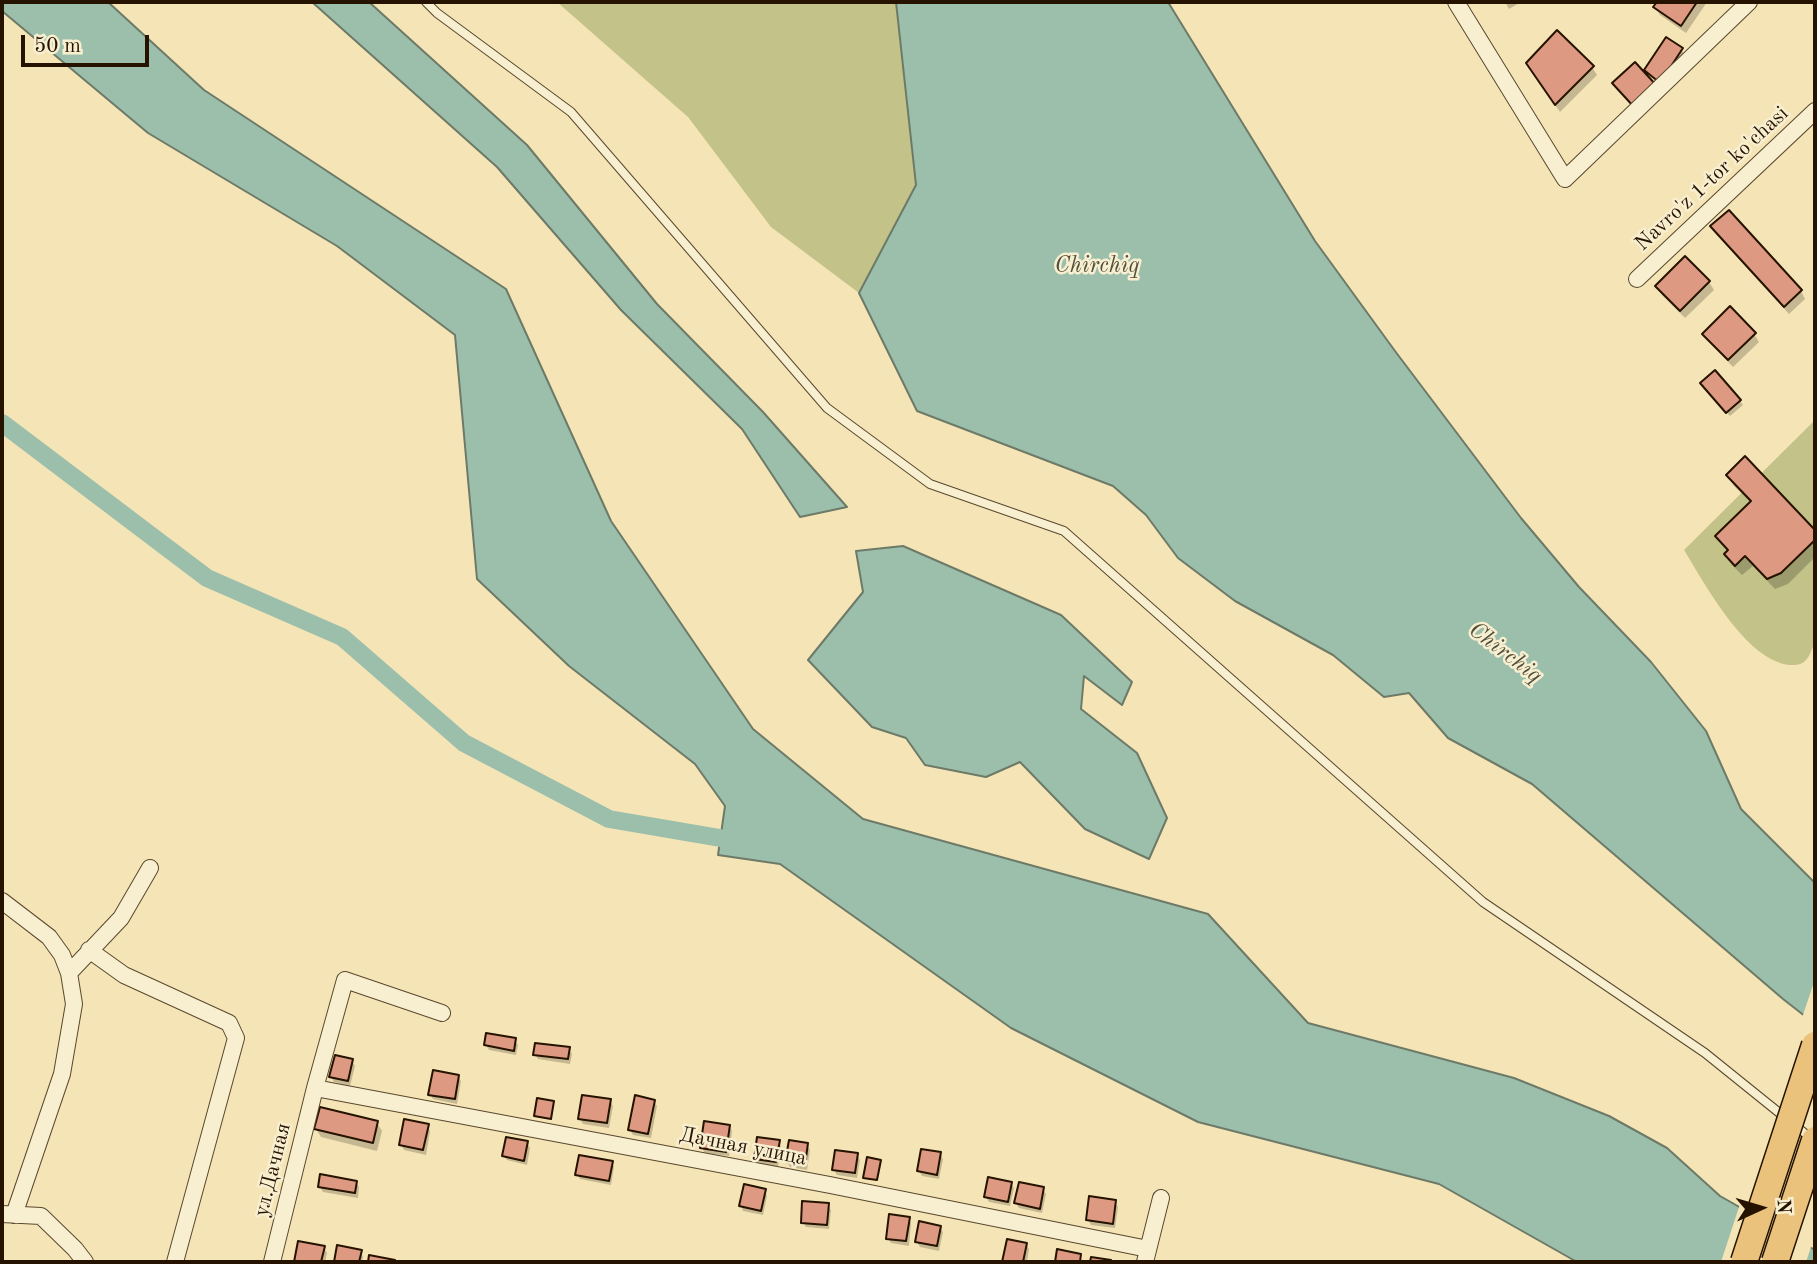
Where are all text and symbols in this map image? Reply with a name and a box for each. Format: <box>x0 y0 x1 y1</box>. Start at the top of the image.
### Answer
scale bar <box>24 21 152 65</box>
text: 50 m <box>34 36 81 57</box>
street label: Navro'z 1-tor ko'chasi <box>1630 101 1794 257</box>
water label: Chirchiq <box>1054 252 1140 280</box>
water label: Chirchiq <box>1463 616 1547 690</box>
street label: ул.Дачная <box>249 1121 297 1219</box>
street label: Дачная улица <box>677 1122 809 1172</box>
north arrow <box>1726 1173 1796 1243</box>
text: N <box>1772 1199 1792 1214</box>

